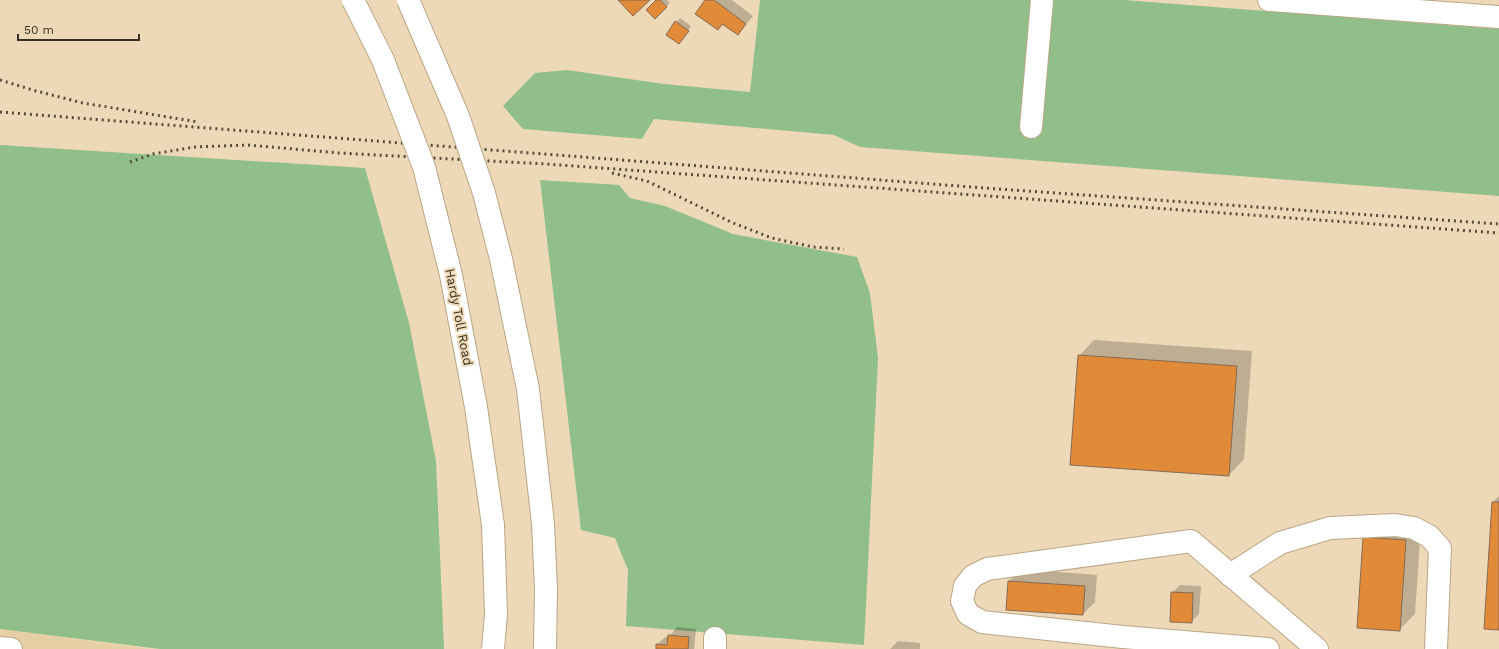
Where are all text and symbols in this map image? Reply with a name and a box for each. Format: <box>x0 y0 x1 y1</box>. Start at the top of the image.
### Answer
scale bar <box>18 16 139 42</box>
text: 50 m <box>24 23 54 37</box>
street label: Hardy Toll Road <box>442 267 476 367</box>

